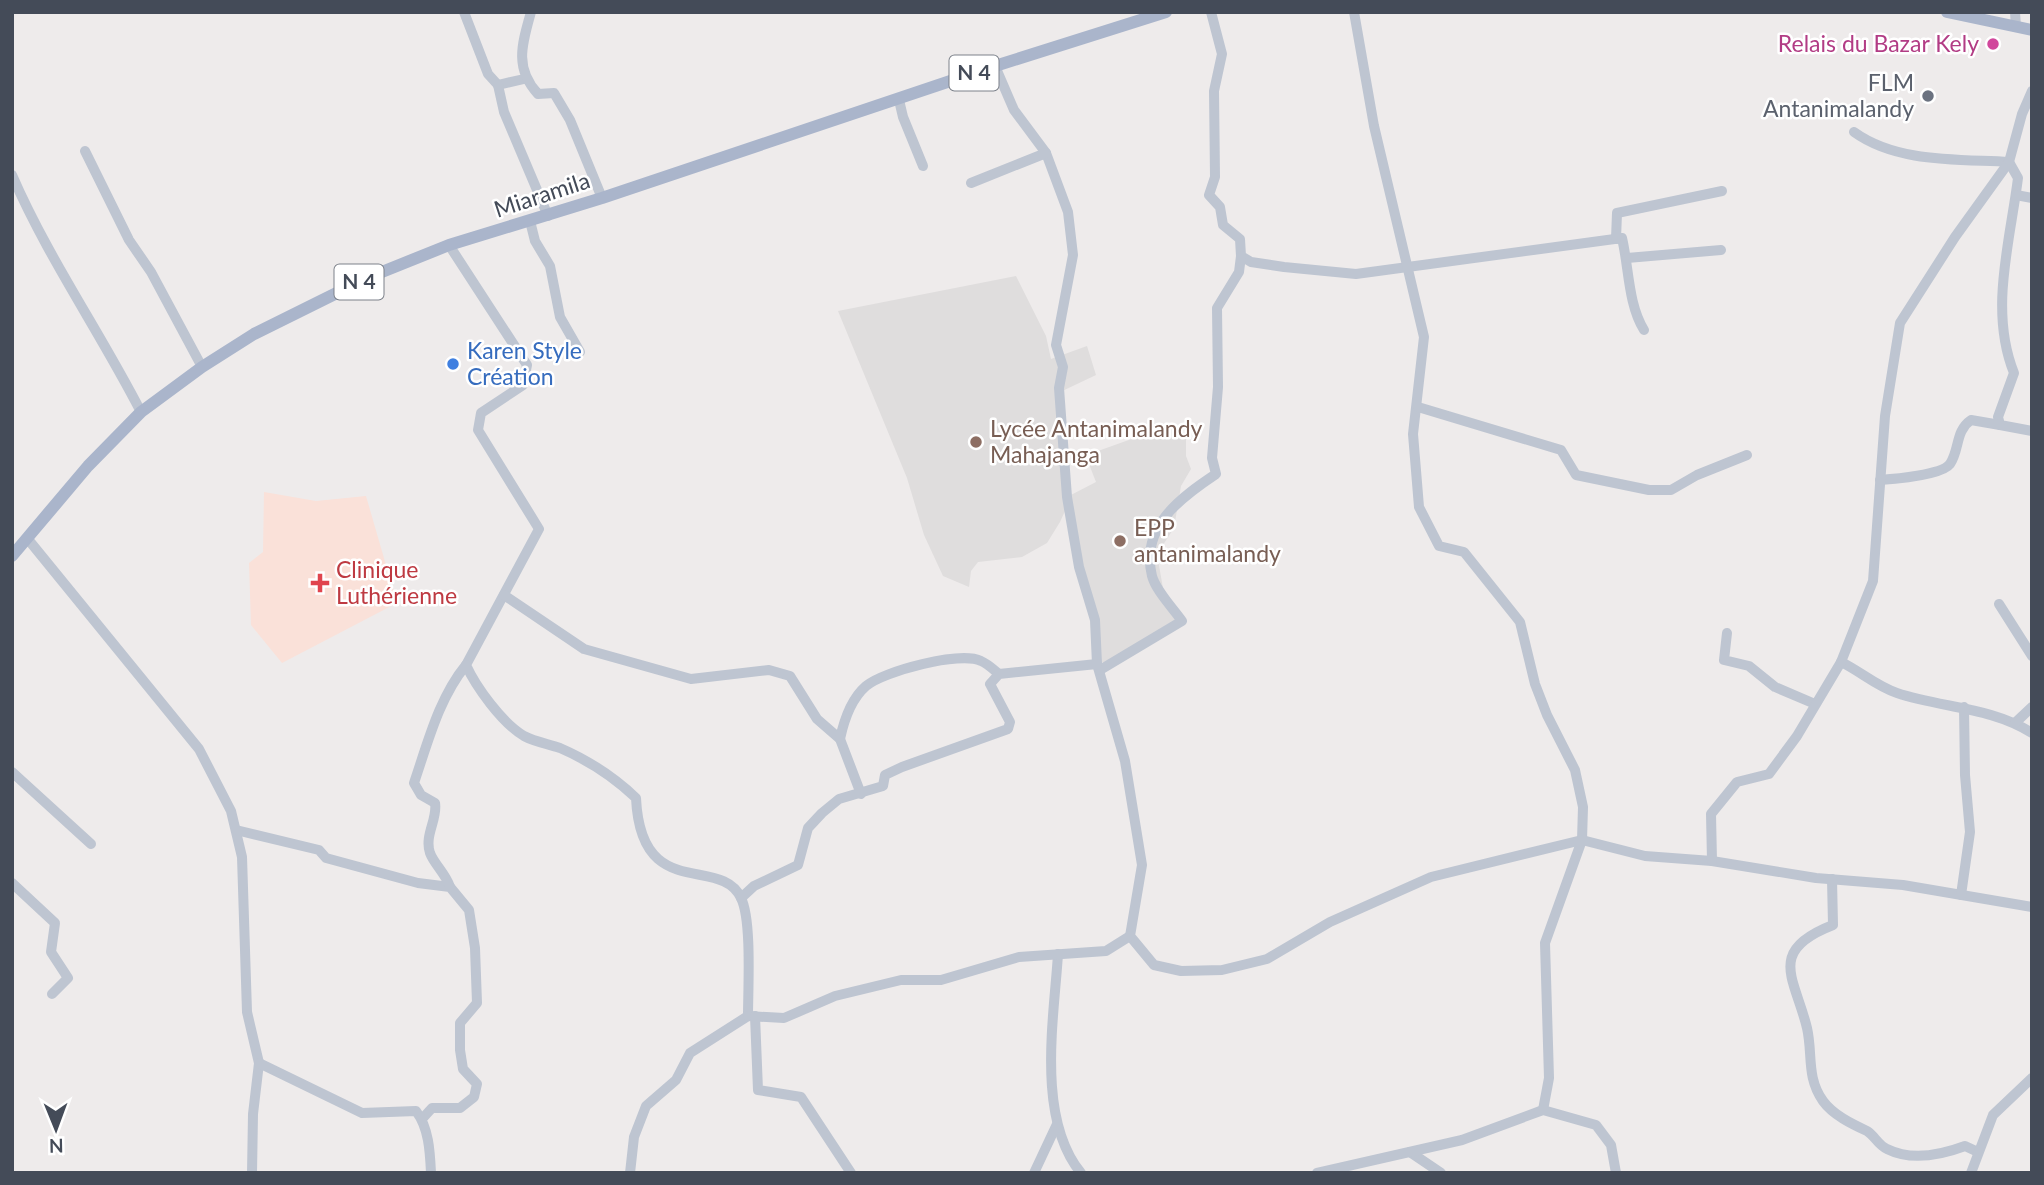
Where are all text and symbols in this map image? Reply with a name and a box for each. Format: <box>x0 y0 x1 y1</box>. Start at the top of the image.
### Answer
place label: Relais du Bazar Kely <box>1778 29 1979 57</box>
marker: Relais du Bazar Kely <box>1985 36 2001 52</box>
road number: N 4 <box>950 56 998 90</box>
place label: FLM Antanimalandy <box>1763 68 1914 122</box>
marker: FLM Antanimalandy <box>1920 88 1936 104</box>
street label: Miaramila <box>490 165 593 223</box>
road number: N 4 <box>334 264 384 300</box>
place label: Karen Style Création <box>467 336 582 390</box>
marker: Karen Style Création <box>445 356 461 372</box>
place label: Lycée Antanimalandy Mahajanga <box>990 414 1203 468</box>
marker: Lycée Antanimalandy Mahajanga <box>968 434 984 450</box>
place label: EPP antanimalandy <box>1134 513 1281 567</box>
marker: EPP antanimalandy <box>1112 533 1128 549</box>
place label: Clinique Luthérienne <box>336 555 457 609</box>
marker: Clinique Luthérienne <box>310 573 330 593</box>
north arrow <box>21 1094 91 1164</box>
text: N <box>49 1135 64 1158</box>

